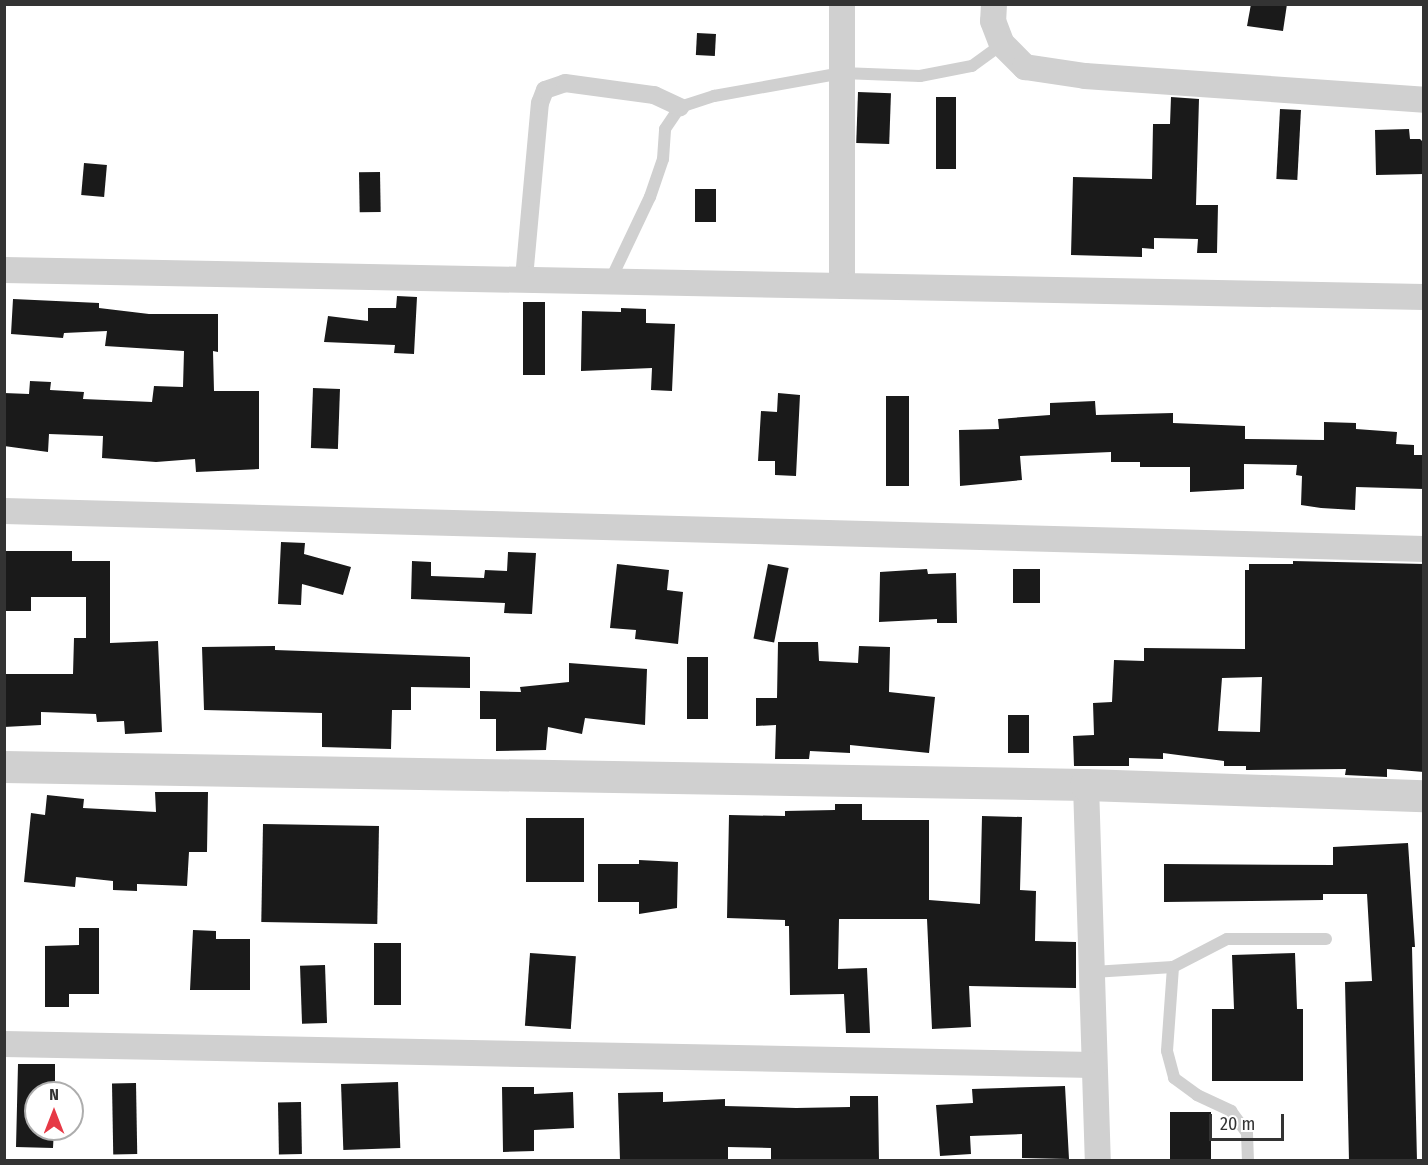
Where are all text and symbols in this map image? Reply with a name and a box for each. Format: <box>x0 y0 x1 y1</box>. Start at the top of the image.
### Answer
north arrow <box>24 1081 84 1141</box>
text: N <box>49 1085 59 1104</box>
scale bar <box>1212 1102 1287 1140</box>
text: 20 m <box>1220 1113 1255 1135</box>

